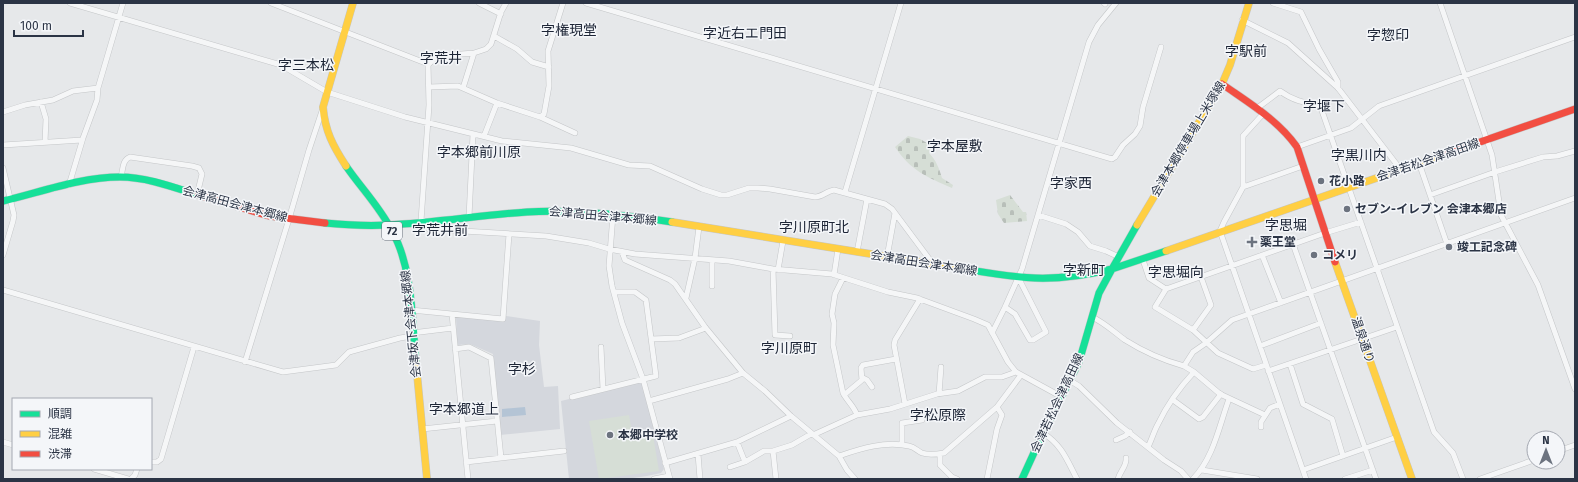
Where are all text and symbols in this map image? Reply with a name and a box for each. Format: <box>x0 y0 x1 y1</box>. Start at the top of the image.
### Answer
scale bar <box>14 12 83 38</box>
text: 100 m <box>20 19 52 33</box>
district label: 字権現堂 <box>541 22 597 39</box>
district label: 字近右エ門田 <box>703 25 787 42</box>
district label: 字惣印 <box>1367 27 1409 44</box>
district label: 字駅前 <box>1225 43 1267 60</box>
district label: 字荒井 <box>420 50 462 67</box>
district label: 字三本松 <box>278 57 334 74</box>
street label: 会津本郷停車場上米塚線 <box>1148 79 1228 199</box>
district label: 字堰下 <box>1303 98 1345 115</box>
street label: 会津若松会津高田線 <box>1375 136 1481 184</box>
district label: 字本屋敷 <box>927 138 983 155</box>
district label: 字本郷前川原 <box>437 144 521 161</box>
district label: 字黒川内 <box>1331 147 1387 164</box>
place label: 花小路 <box>1329 174 1365 188</box>
district label: 字家西 <box>1050 175 1092 192</box>
marker: 花小路 <box>1316 176 1326 186</box>
street label: 会津高田会津本郷線 <box>181 183 289 225</box>
place label: セブン-イレブン 会津本郷店 <box>1355 202 1507 216</box>
street label: 会津高田会津本郷線 <box>549 204 657 228</box>
marker: セブン-イレブン 会津本郷店 <box>1342 204 1352 214</box>
district label: 字思堀 <box>1265 217 1307 234</box>
district label: 字川原町北 <box>779 219 849 236</box>
road number: 72 <box>382 222 402 240</box>
district label: 字荒井前 <box>412 222 468 239</box>
place label: 薬王堂 <box>1260 235 1296 249</box>
marker: 薬王堂 <box>1247 237 1257 247</box>
place label: 竣工記念碑 <box>1457 240 1517 254</box>
marker: 竣工記念碑 <box>1444 242 1454 252</box>
street label: 会津高田会津本郷線 <box>870 248 978 278</box>
place label: コメリ <box>1322 248 1358 262</box>
marker: コメリ <box>1309 250 1319 260</box>
district label: 字新町 <box>1063 262 1105 279</box>
district label: 字思堀向 <box>1148 264 1204 281</box>
street label: 会津坂下会津本郷線 <box>398 270 424 378</box>
street label: 温泉通り <box>1349 315 1377 365</box>
district label: 字川原町 <box>761 340 817 357</box>
street label: 会津若松会津高田線 <box>1028 351 1086 455</box>
district label: 字杉 <box>508 361 536 378</box>
legend <box>12 398 152 470</box>
district label: 字本郷道上 <box>429 401 499 418</box>
text: 順調 <box>48 407 72 421</box>
district label: 字松原際 <box>910 407 966 424</box>
text: 混雑 <box>48 427 72 441</box>
place label: 本郷中学校 <box>618 428 678 442</box>
marker: 本郷中学校 <box>605 430 615 440</box>
north arrow <box>1526 430 1566 470</box>
text: N <box>1542 434 1550 447</box>
text: 渋滞 <box>48 447 72 461</box>

